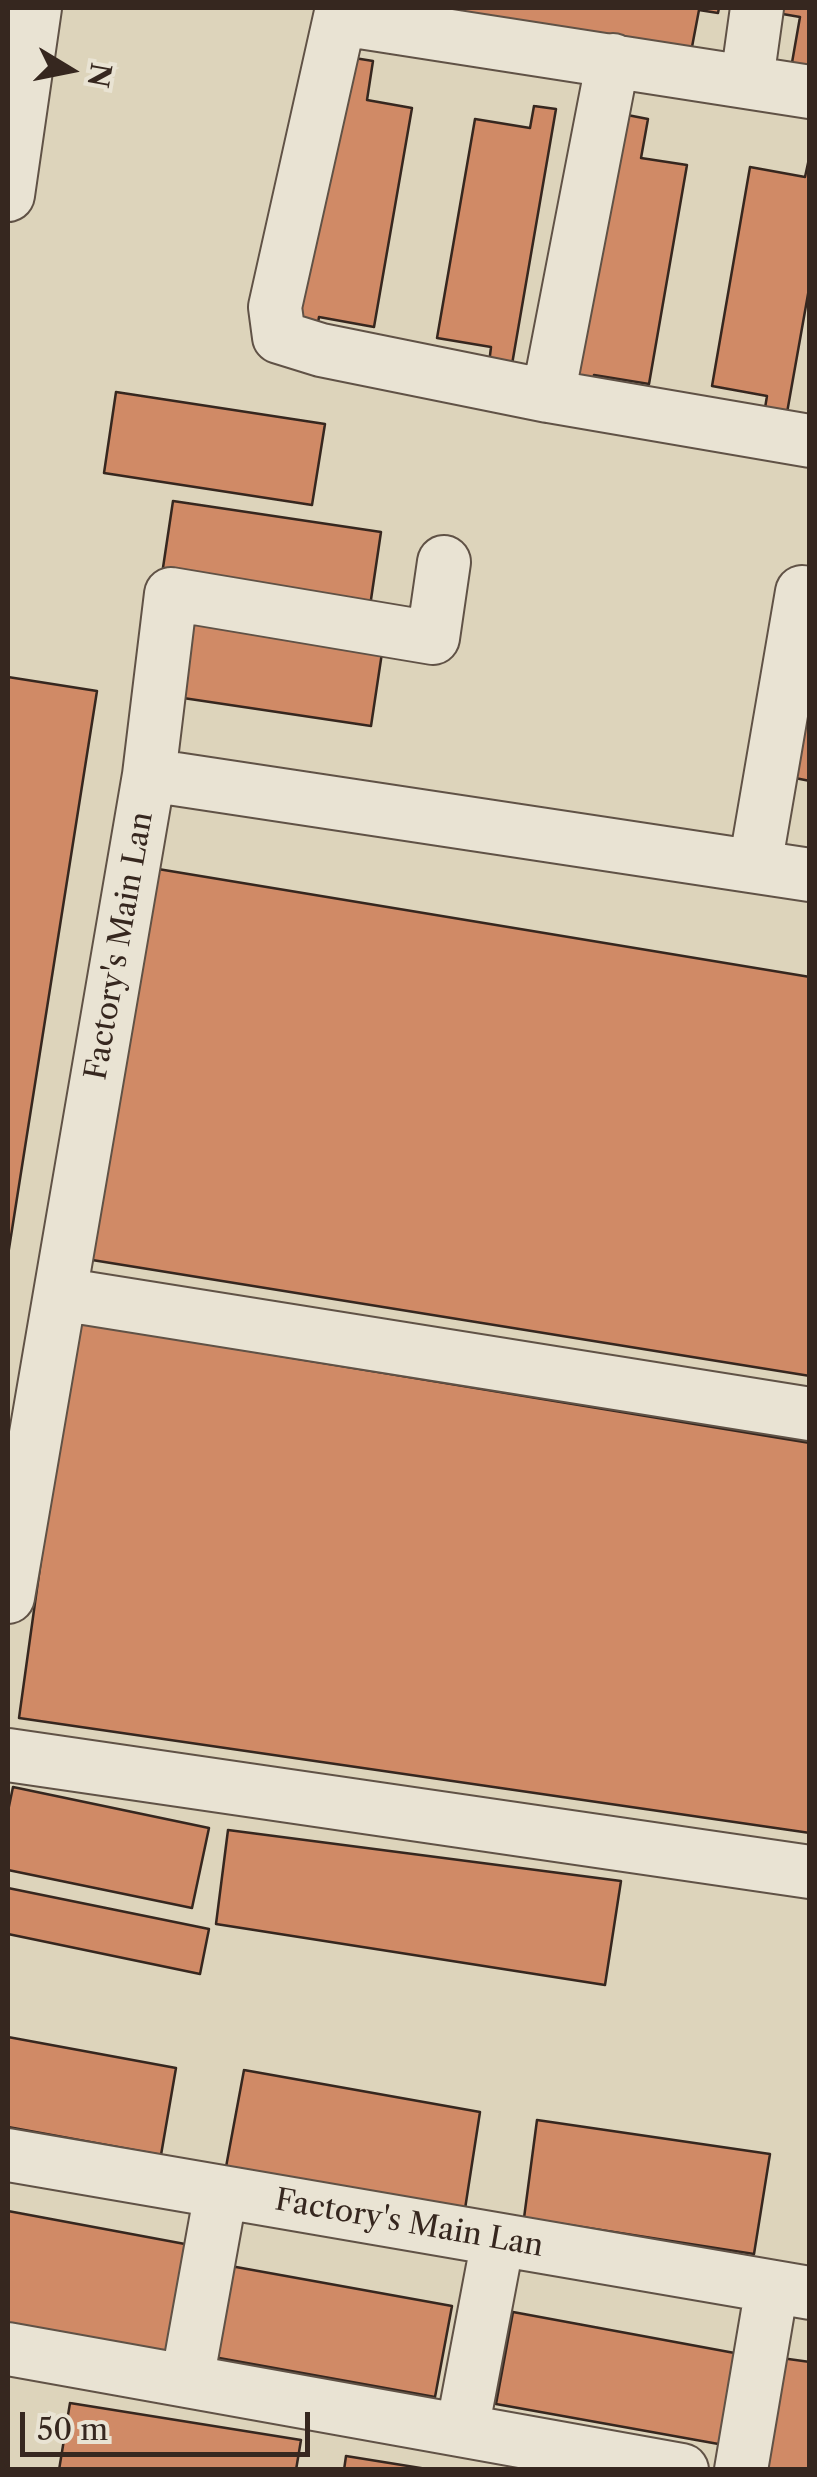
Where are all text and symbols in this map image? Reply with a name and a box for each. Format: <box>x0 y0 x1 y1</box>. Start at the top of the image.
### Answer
north arrow <box>20 20 120 120</box>
text: N <box>81 60 118 90</box>
street label: Factory's Main Lan <box>79 809 161 1083</box>
street label: Factory's Main Lan <box>272 2183 546 2265</box>
scale bar <box>25 2392 315 2454</box>
text: 50 m <box>37 2411 108 2448</box>

